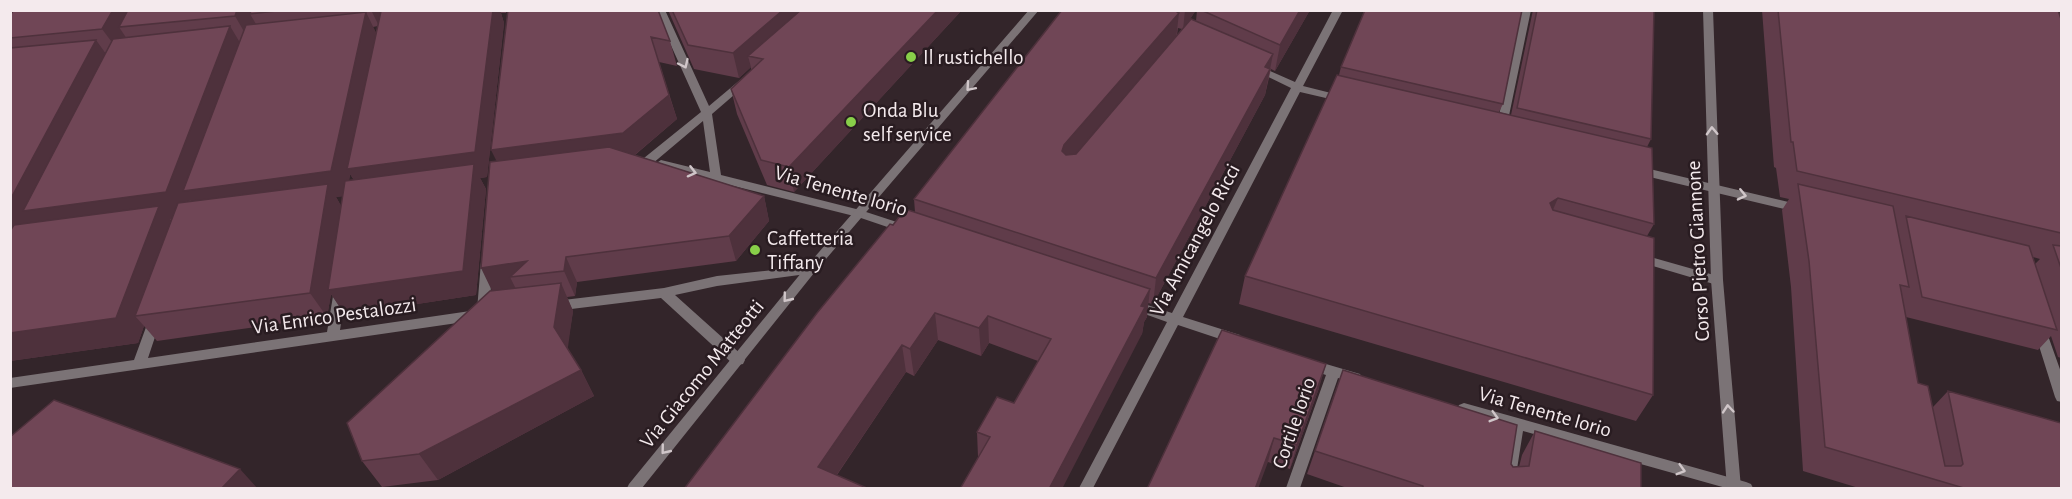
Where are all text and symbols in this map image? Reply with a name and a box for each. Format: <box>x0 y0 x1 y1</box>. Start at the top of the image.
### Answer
place label: Il rustichello <box>923 47 1024 68</box>
marker: Il rustichello <box>904 50 918 64</box>
one-way arrow <box>677 57 689 68</box>
one-way arrow <box>966 80 977 91</box>
place label: Onda Blu self service <box>863 100 952 145</box>
marker: Onda Blu self service <box>844 115 858 129</box>
one-way arrow <box>1706 126 1719 135</box>
street label: Via Amicangelo Ricci <box>1146 160 1244 320</box>
street label: Corso Pietro Giannone <box>1683 160 1713 342</box>
street label: Via Tenente Iorio <box>772 162 910 220</box>
one-way arrow <box>686 165 697 177</box>
one-way arrow <box>1737 188 1747 201</box>
place label: Caffetteria Tiffany <box>767 228 854 273</box>
marker: Caffetteria Tiffany <box>748 243 762 257</box>
one-way arrow <box>784 291 795 302</box>
street label: Via Enrico Pestalozzi <box>250 294 418 338</box>
street label: Via Giacomo Matteotti <box>636 296 768 452</box>
street label: Cortile Iorio <box>1269 375 1319 471</box>
street label: Via Tenente Iorio <box>1476 383 1614 441</box>
one-way arrow <box>1721 405 1734 414</box>
one-way arrow <box>1488 410 1498 423</box>
one-way arrow <box>662 443 673 454</box>
one-way arrow <box>1675 463 1686 475</box>

